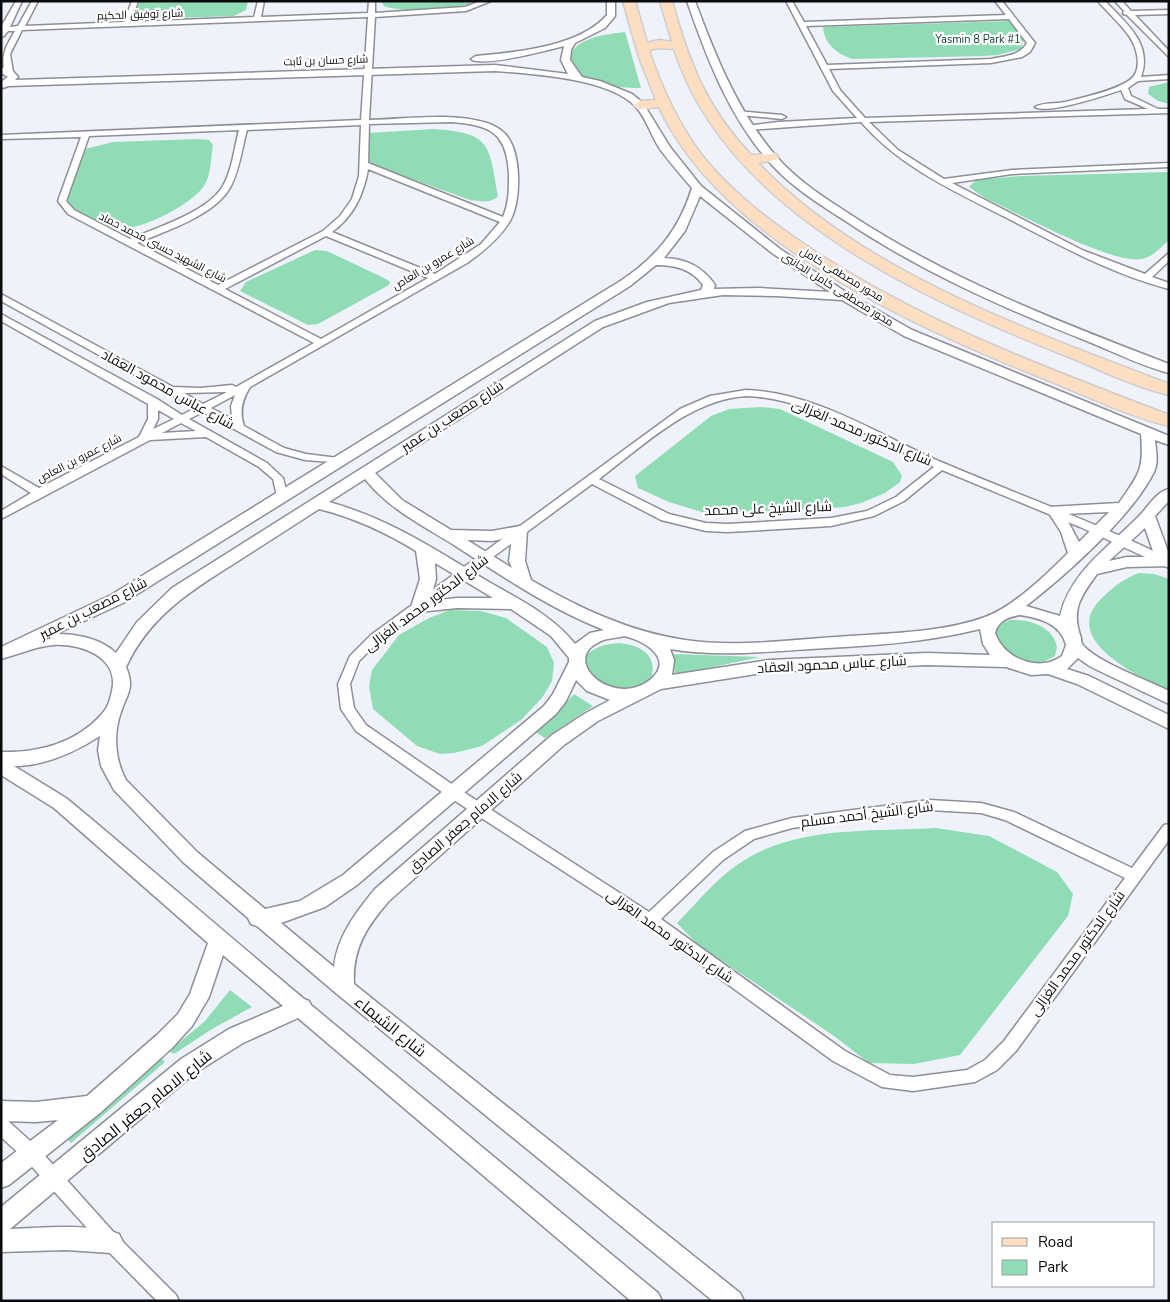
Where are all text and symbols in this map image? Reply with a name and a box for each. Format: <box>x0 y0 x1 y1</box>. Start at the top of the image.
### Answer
street label: شارع توفيق الحكيم <box>97 5 183 24</box>
park label: Yasmin 8 Park #1 <box>934 32 1021 47</box>
street label: شارع حسان بن ثابت <box>283 52 369 69</box>
street label: شارع الشهيد حسنى محمد حماد <box>96 209 229 286</box>
street label: شارع عمرو بن العاص <box>390 233 477 294</box>
street label: محور مصطفى كامل <box>797 244 886 305</box>
street label: محور مصطفى كامل الجانبى <box>779 249 896 330</box>
street label: شارع عباس محمود العقاد <box>98 345 238 434</box>
street label: شارع مصعب بن عمير <box>396 376 507 457</box>
street label: شارع الدكتور محمد الغزالى <box>789 394 935 471</box>
street label: شارع عمرو بن العاص <box>34 431 124 486</box>
street label: شارع الشيخ على محمد <box>704 497 832 520</box>
street label: شارع الدكتور محمد الغزالى <box>360 550 492 656</box>
street label: شارع مصعب بن عمير <box>35 573 150 644</box>
street label: شارع عباس محمود العقاد <box>757 651 907 678</box>
street label: شارع الامام جعفر الصادق <box>404 768 526 877</box>
street label: شارع الشيخ أحمد مسلم <box>800 797 934 832</box>
street label: شارع الدكتور محمد الغزالى <box>603 885 737 987</box>
street label: شارع الدكتور محمد الغزالى <box>1025 887 1129 1020</box>
street label: شارع الشيماء <box>350 991 431 1063</box>
street label: شارع الامام جعفر الصادق <box>74 1045 217 1166</box>
legend <box>992 1222 1155 1287</box>
text: Road <box>1038 1232 1073 1252</box>
text: Park <box>1038 1257 1068 1277</box>

